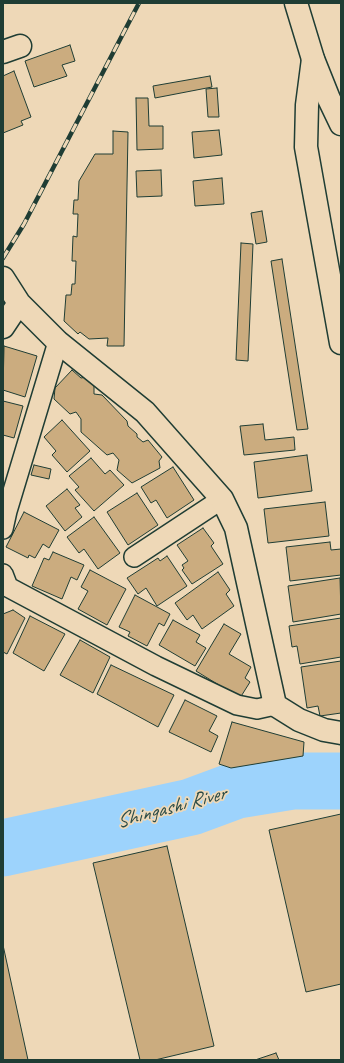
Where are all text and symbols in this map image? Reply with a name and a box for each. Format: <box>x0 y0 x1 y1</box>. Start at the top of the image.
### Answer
water label: Shingashi River <box>114 781 228 835</box>

